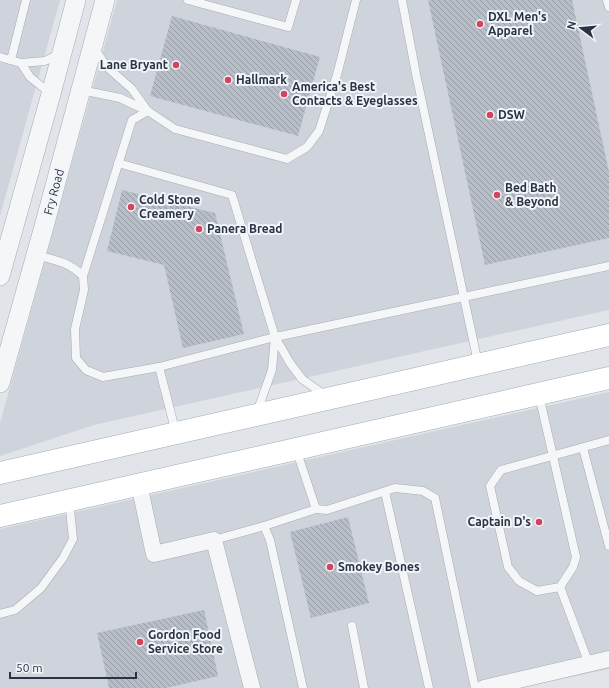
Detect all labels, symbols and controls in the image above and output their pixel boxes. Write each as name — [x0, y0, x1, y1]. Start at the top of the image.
north arrow — [561, 8, 601, 48]
place label: DXL Men's Apparel — [488, 10, 547, 37]
marker: DXL Men's Apparel — [475, 19, 485, 29]
text: N — [564, 20, 578, 31]
place label: Lane Bryant — [100, 58, 168, 71]
marker: Lane Bryant — [171, 60, 181, 70]
place label: Hallmark — [236, 73, 287, 86]
marker: Hallmark — [223, 75, 233, 85]
place label: America's Best Contacts & Eyeglasses — [292, 80, 418, 107]
marker: America's Best Contacts & Eyeglasses — [279, 89, 289, 99]
place label: DSW — [498, 108, 525, 121]
marker: DSW — [485, 110, 495, 120]
street label: Fry Road — [41, 167, 66, 216]
place label: Bed Bath & Beyond — [505, 181, 559, 208]
marker: Bed Bath & Beyond — [492, 190, 502, 200]
place label: Cold Stone Creamery — [139, 193, 200, 220]
marker: Cold Stone Creamery — [126, 202, 136, 212]
place label: Panera Bread — [207, 222, 282, 235]
marker: Panera Bread — [194, 224, 204, 234]
place label: Captain D's — [468, 515, 531, 528]
marker: Captain D's — [534, 517, 544, 527]
place label: Smokey Bones — [338, 560, 420, 573]
marker: Smokey Bones — [325, 562, 335, 572]
place label: Gordon Food Service Store — [148, 628, 223, 655]
marker: Gordon Food Service Store — [135, 637, 145, 647]
scale bar — [10, 654, 136, 680]
text: 50 m — [16, 661, 43, 674]

